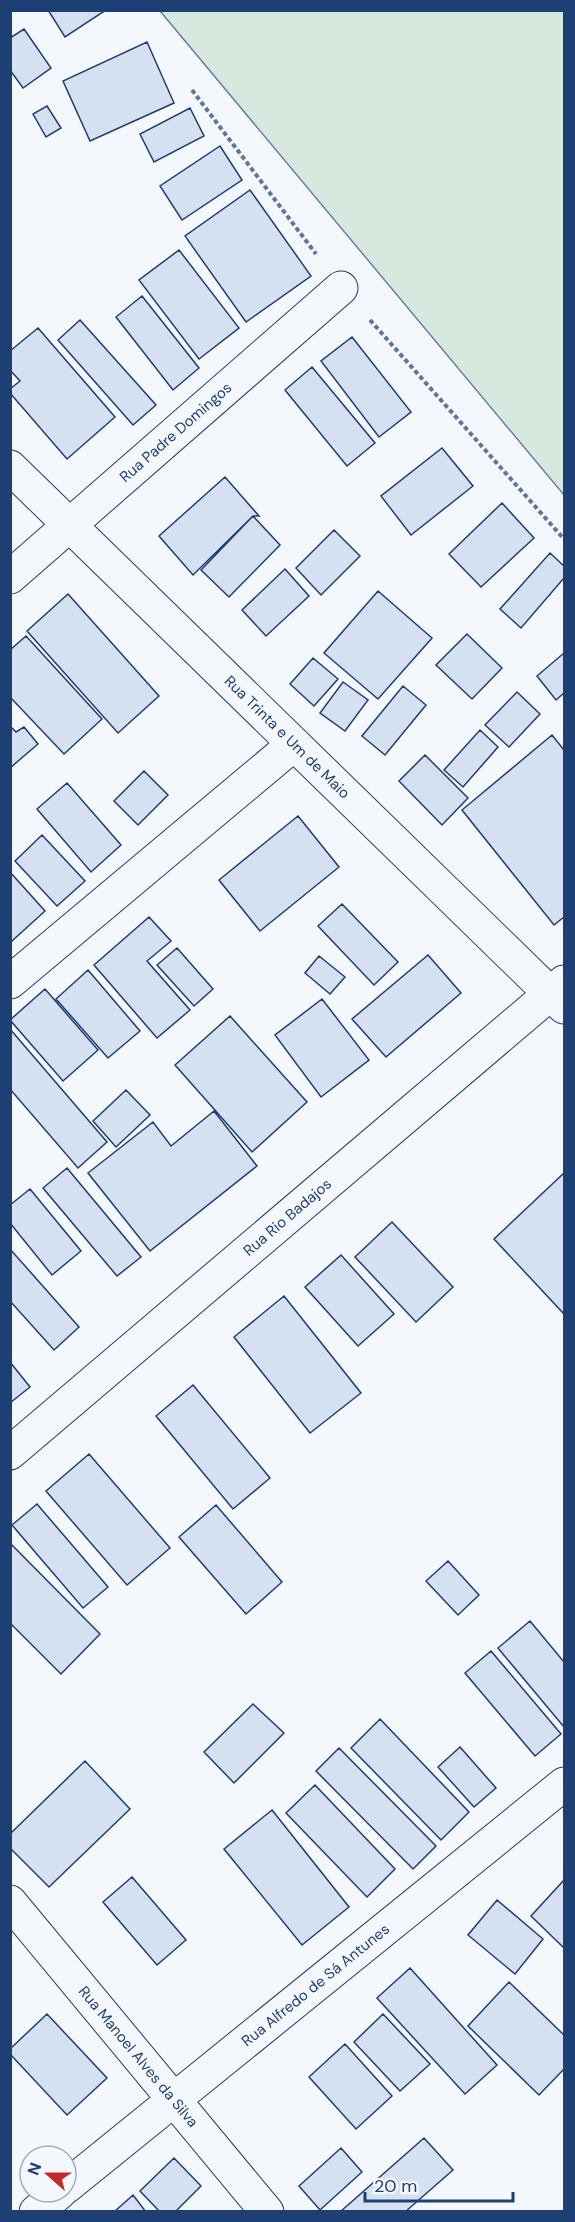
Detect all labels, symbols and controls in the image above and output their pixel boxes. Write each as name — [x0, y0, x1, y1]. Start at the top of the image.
street label: Rua Padre Domingos — [115, 378, 236, 487]
street label: Rua Trinta e Um de Maio — [220, 671, 354, 803]
street label: Rua Rio Badajos — [239, 1174, 336, 1260]
street label: Rua Alfredo de Sá Antunes — [237, 1919, 394, 2051]
street label: Rua Manoel Alves da Silva — [74, 1982, 203, 2132]
north arrow — [18, 2144, 78, 2204]
text: N — [23, 2160, 46, 2178]
scale bar — [365, 2165, 514, 2203]
text: 20 m — [374, 2174, 417, 2198]

